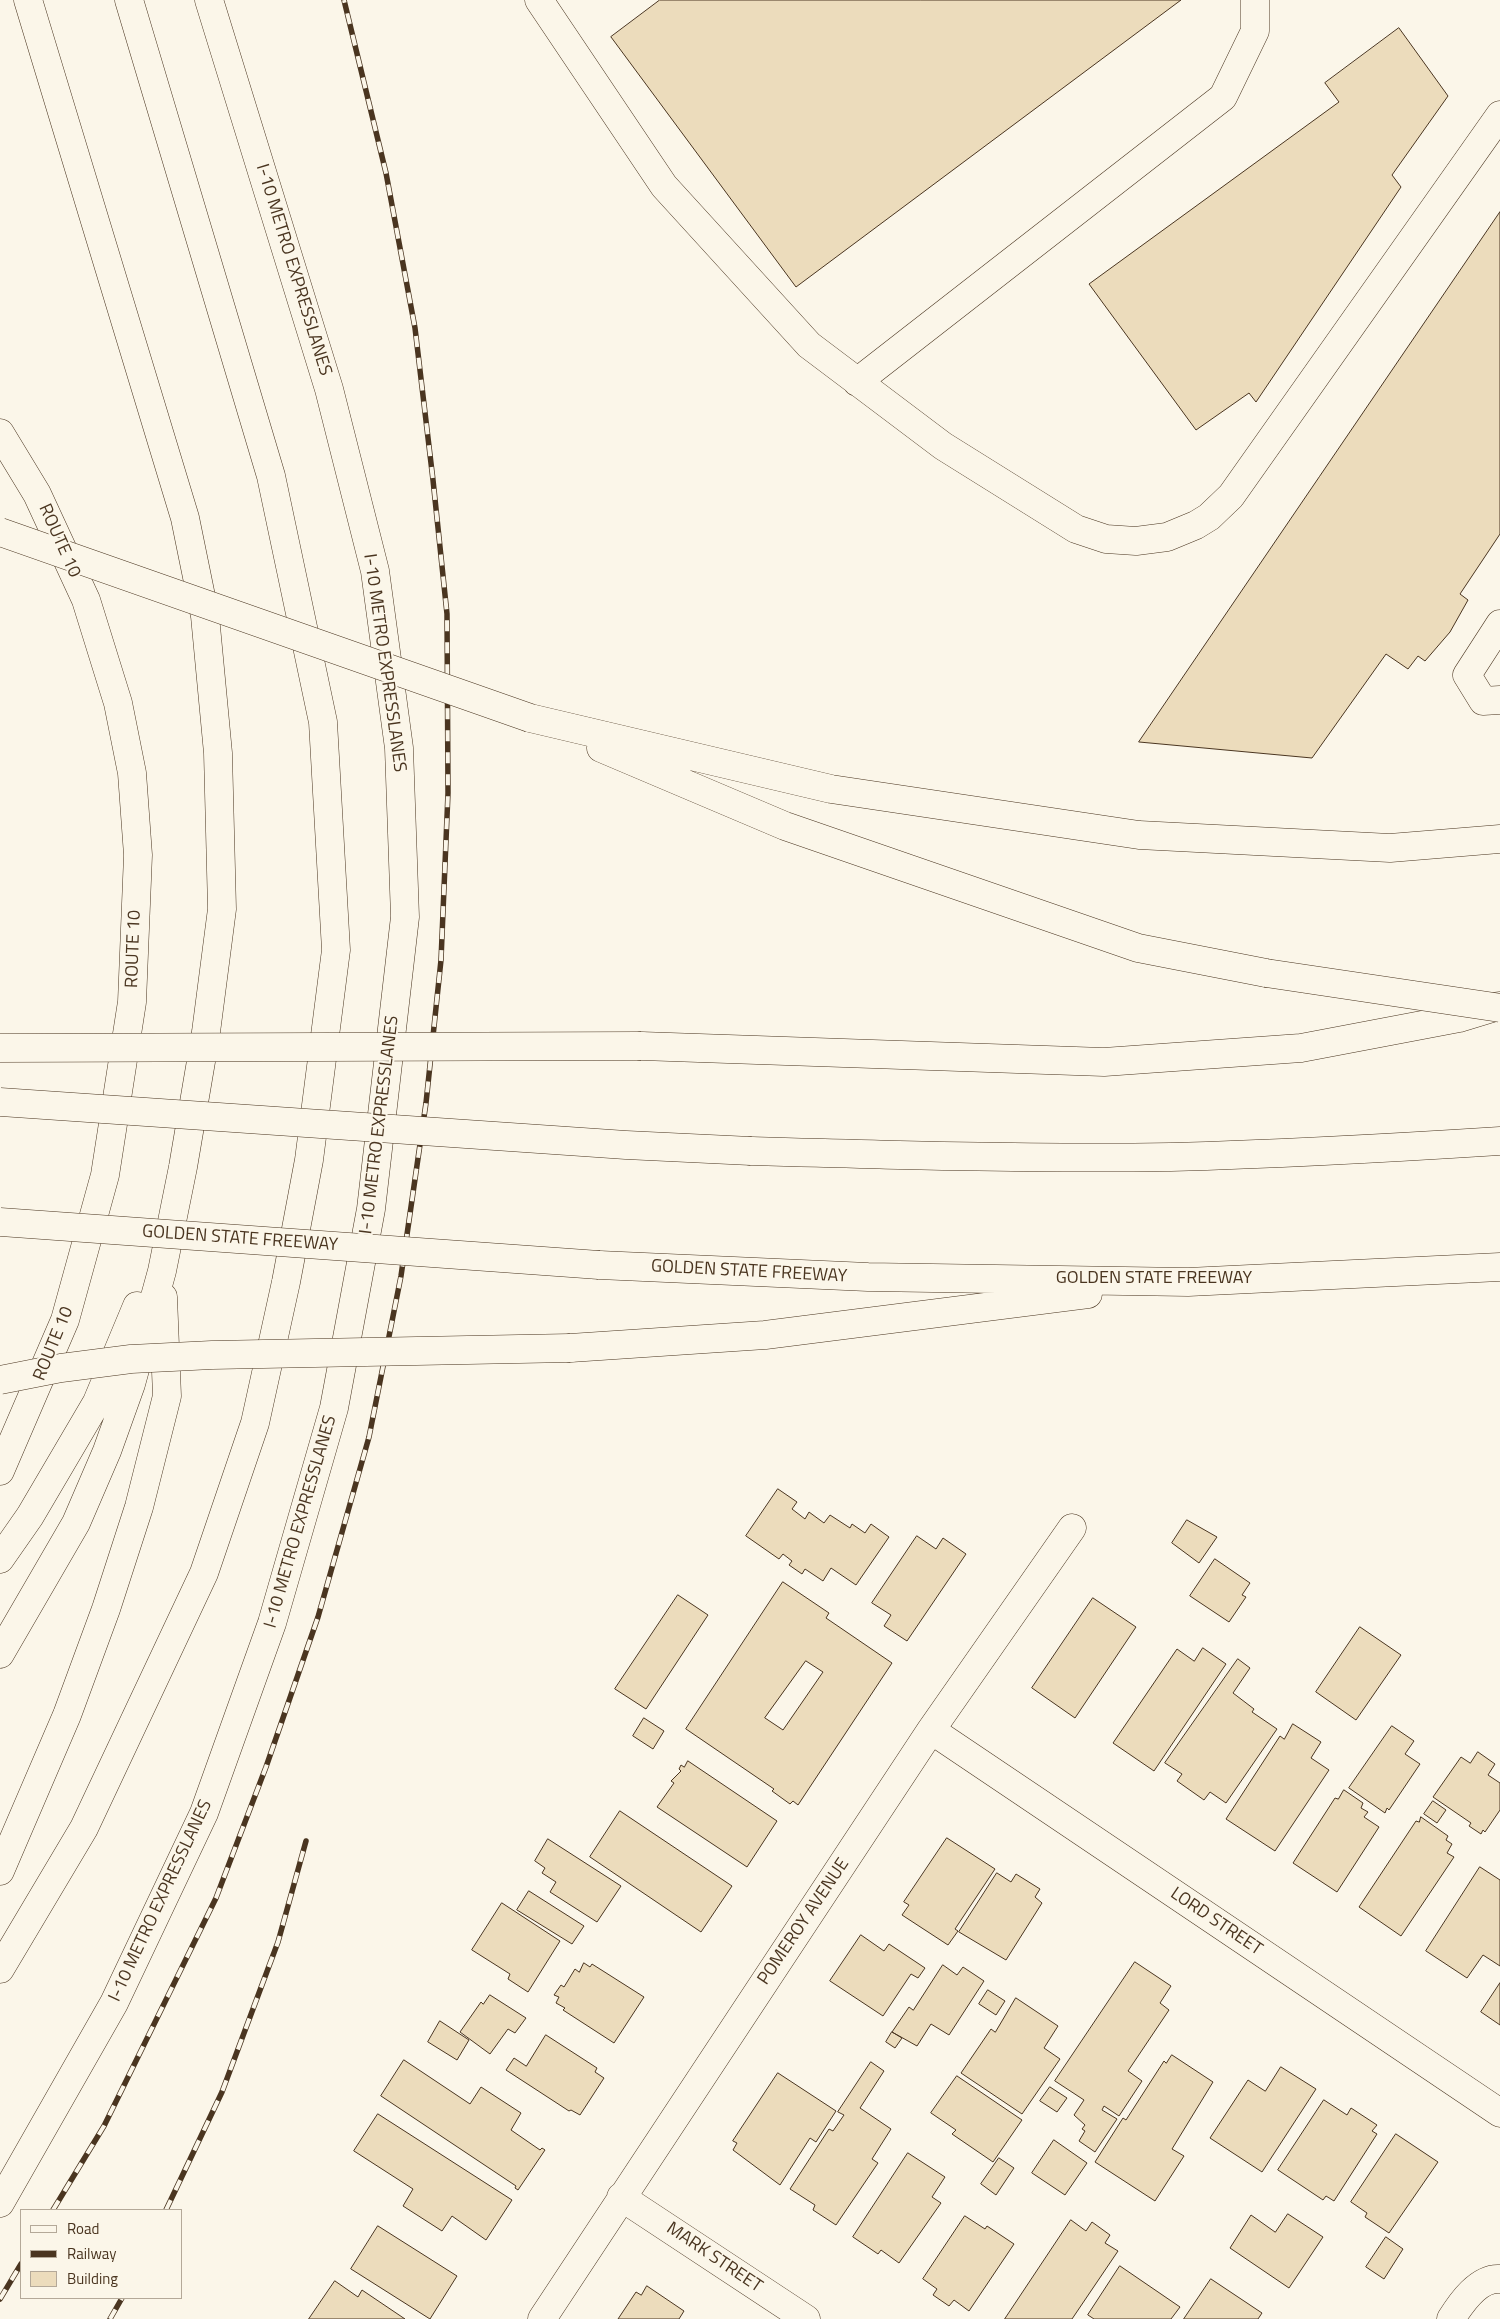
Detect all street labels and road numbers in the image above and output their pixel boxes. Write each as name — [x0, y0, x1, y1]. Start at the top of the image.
street label: I-10 METRO EXPRESSLANES — [250, 162, 336, 378]
street label: ROUTE 10 — [33, 501, 85, 581]
street label: I-10 METRO EXPRESSLANES — [358, 552, 410, 774]
street label: ROUTE 10 — [122, 910, 146, 988]
street label: I-10 METRO EXPRESSLANES — [356, 1014, 404, 1236]
street label: GOLDEN STATE FREEWAY — [141, 1221, 339, 1257]
street label: GOLDEN STATE FREEWAY — [650, 1256, 848, 1288]
street label: GOLDEN STATE FREEWAY — [1056, 1268, 1252, 1290]
street label: ROUTE 10 — [29, 1304, 79, 1384]
street label: I-10 METRO EXPRESSLANES — [260, 1413, 342, 1631]
street label: I-10 METRO EXPRESSLANES — [105, 1797, 217, 2005]
street label: POMEROY AVENUE — [754, 1855, 854, 1989]
street label: LORD STREET — [1166, 1883, 1266, 1961]
street label: MARK STREET — [662, 2218, 766, 2298]

